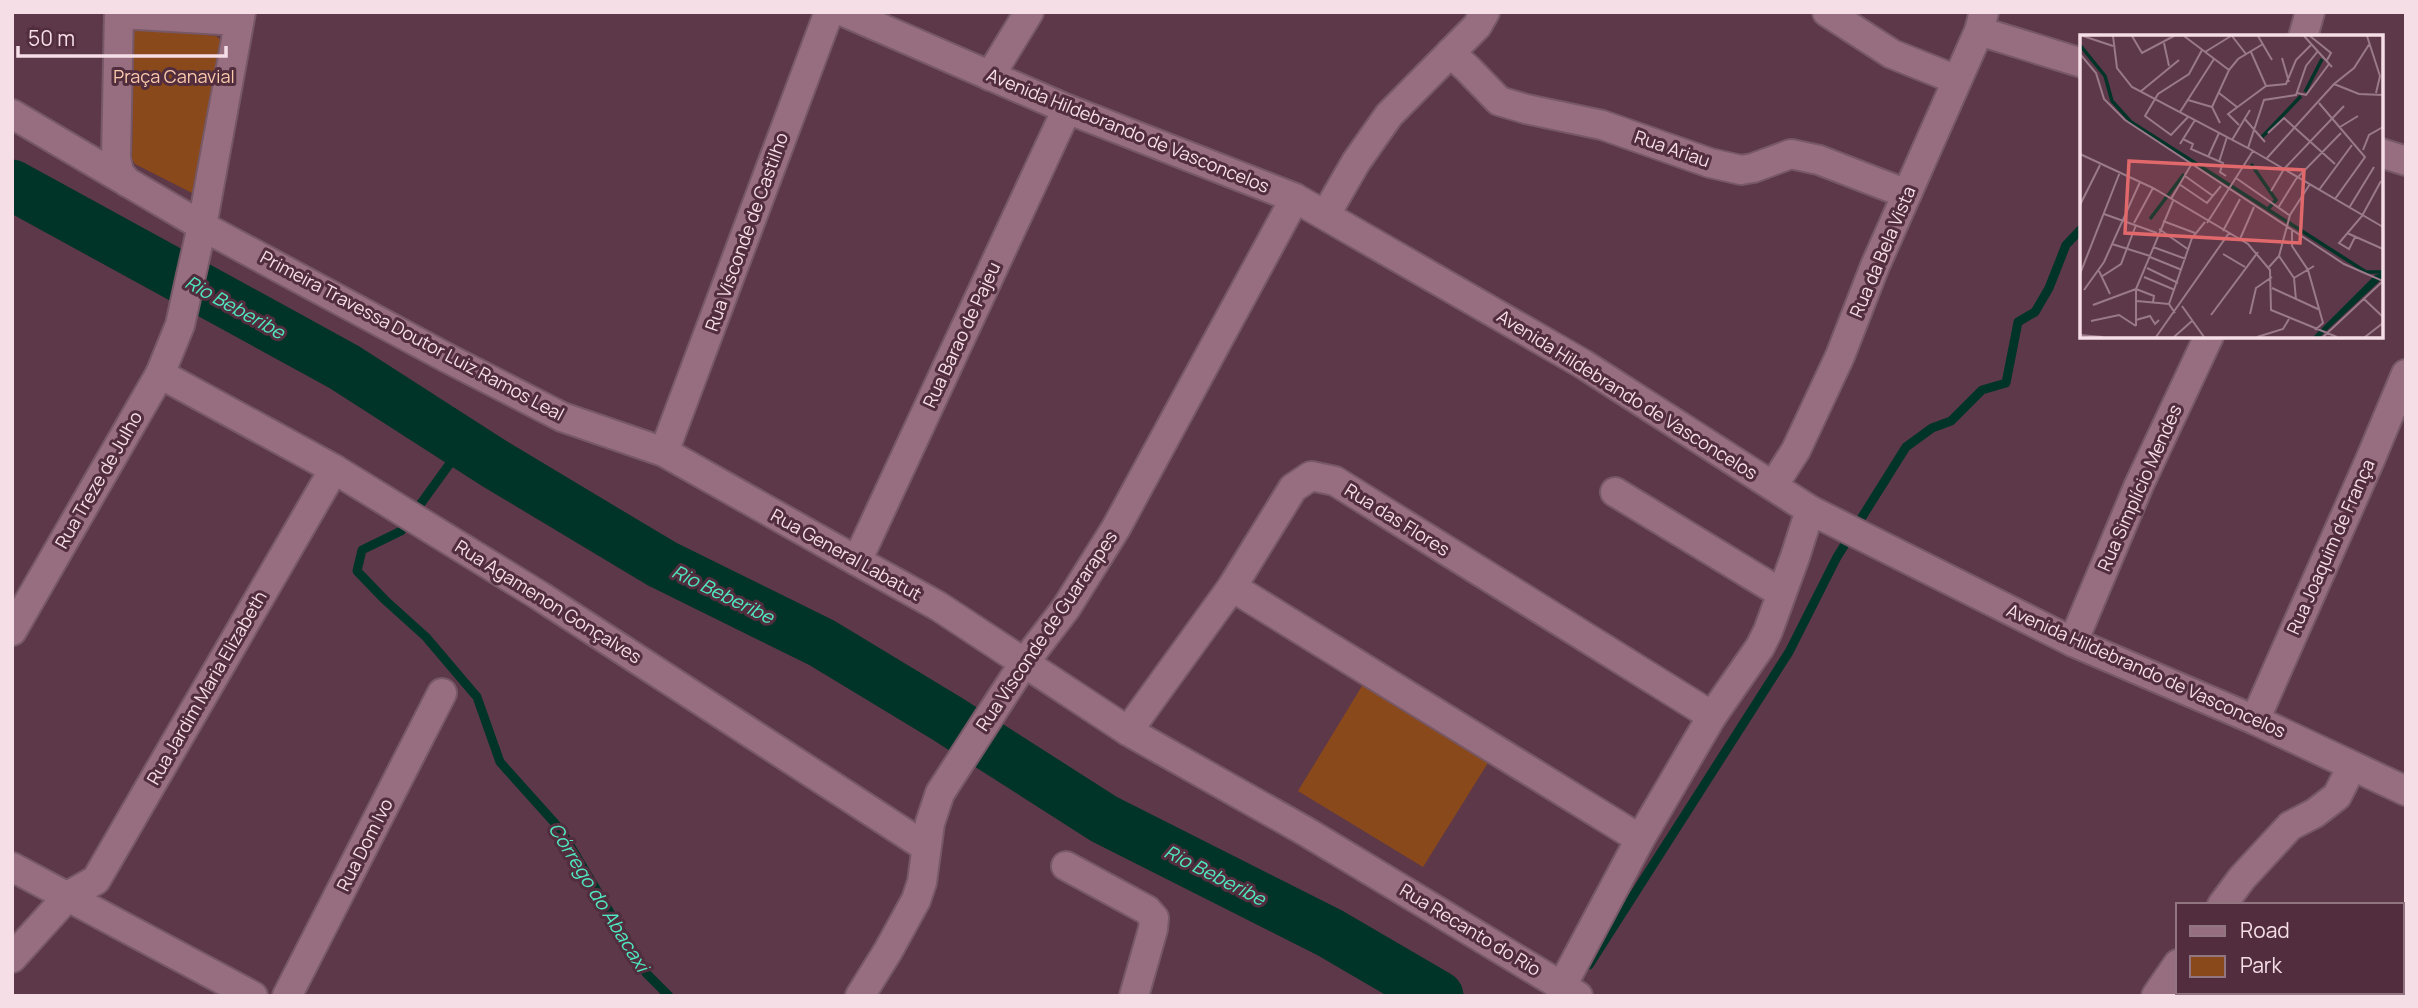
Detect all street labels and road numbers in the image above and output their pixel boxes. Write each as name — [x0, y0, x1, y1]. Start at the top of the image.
street label: Avenida Hildebrando de Vasconcelos — [983, 62, 1273, 198]
street label: Rua Ariau — [1631, 124, 1713, 172]
street label: Rua Visconde de Castilho — [699, 129, 793, 334]
street label: Rua da Bela Vista — [1844, 182, 1921, 321]
street label: Primeira Travessa Doutor Luiz Ramos Leal — [256, 245, 569, 426]
street label: Rua Barao de Pajeu — [917, 258, 1005, 411]
street label: Avenida Hildebrando de Vasconcelos — [1493, 304, 1762, 485]
street label: Rua Simplício Mendes — [2092, 400, 2187, 575]
street label: Rua Treze de Julho — [49, 407, 147, 552]
street label: Rua Joaquim de França — [2281, 455, 2380, 638]
street label: Rua das Flores — [1340, 477, 1455, 561]
street label: Rua General Labatut — [767, 503, 926, 605]
street label: Rua Visconde de Guararapes — [970, 526, 1122, 735]
street label: Rua Agamenon Gonçalves — [451, 534, 646, 668]
street label: Rua Jardim Maria Elizabeth — [141, 586, 272, 789]
street label: Avenida Hildebrando de Vasconcelos — [2003, 598, 2290, 743]
street label: Rua Dom Ivo — [331, 794, 398, 895]
street label: Rua Recanto do Rio — [1396, 878, 1545, 981]

